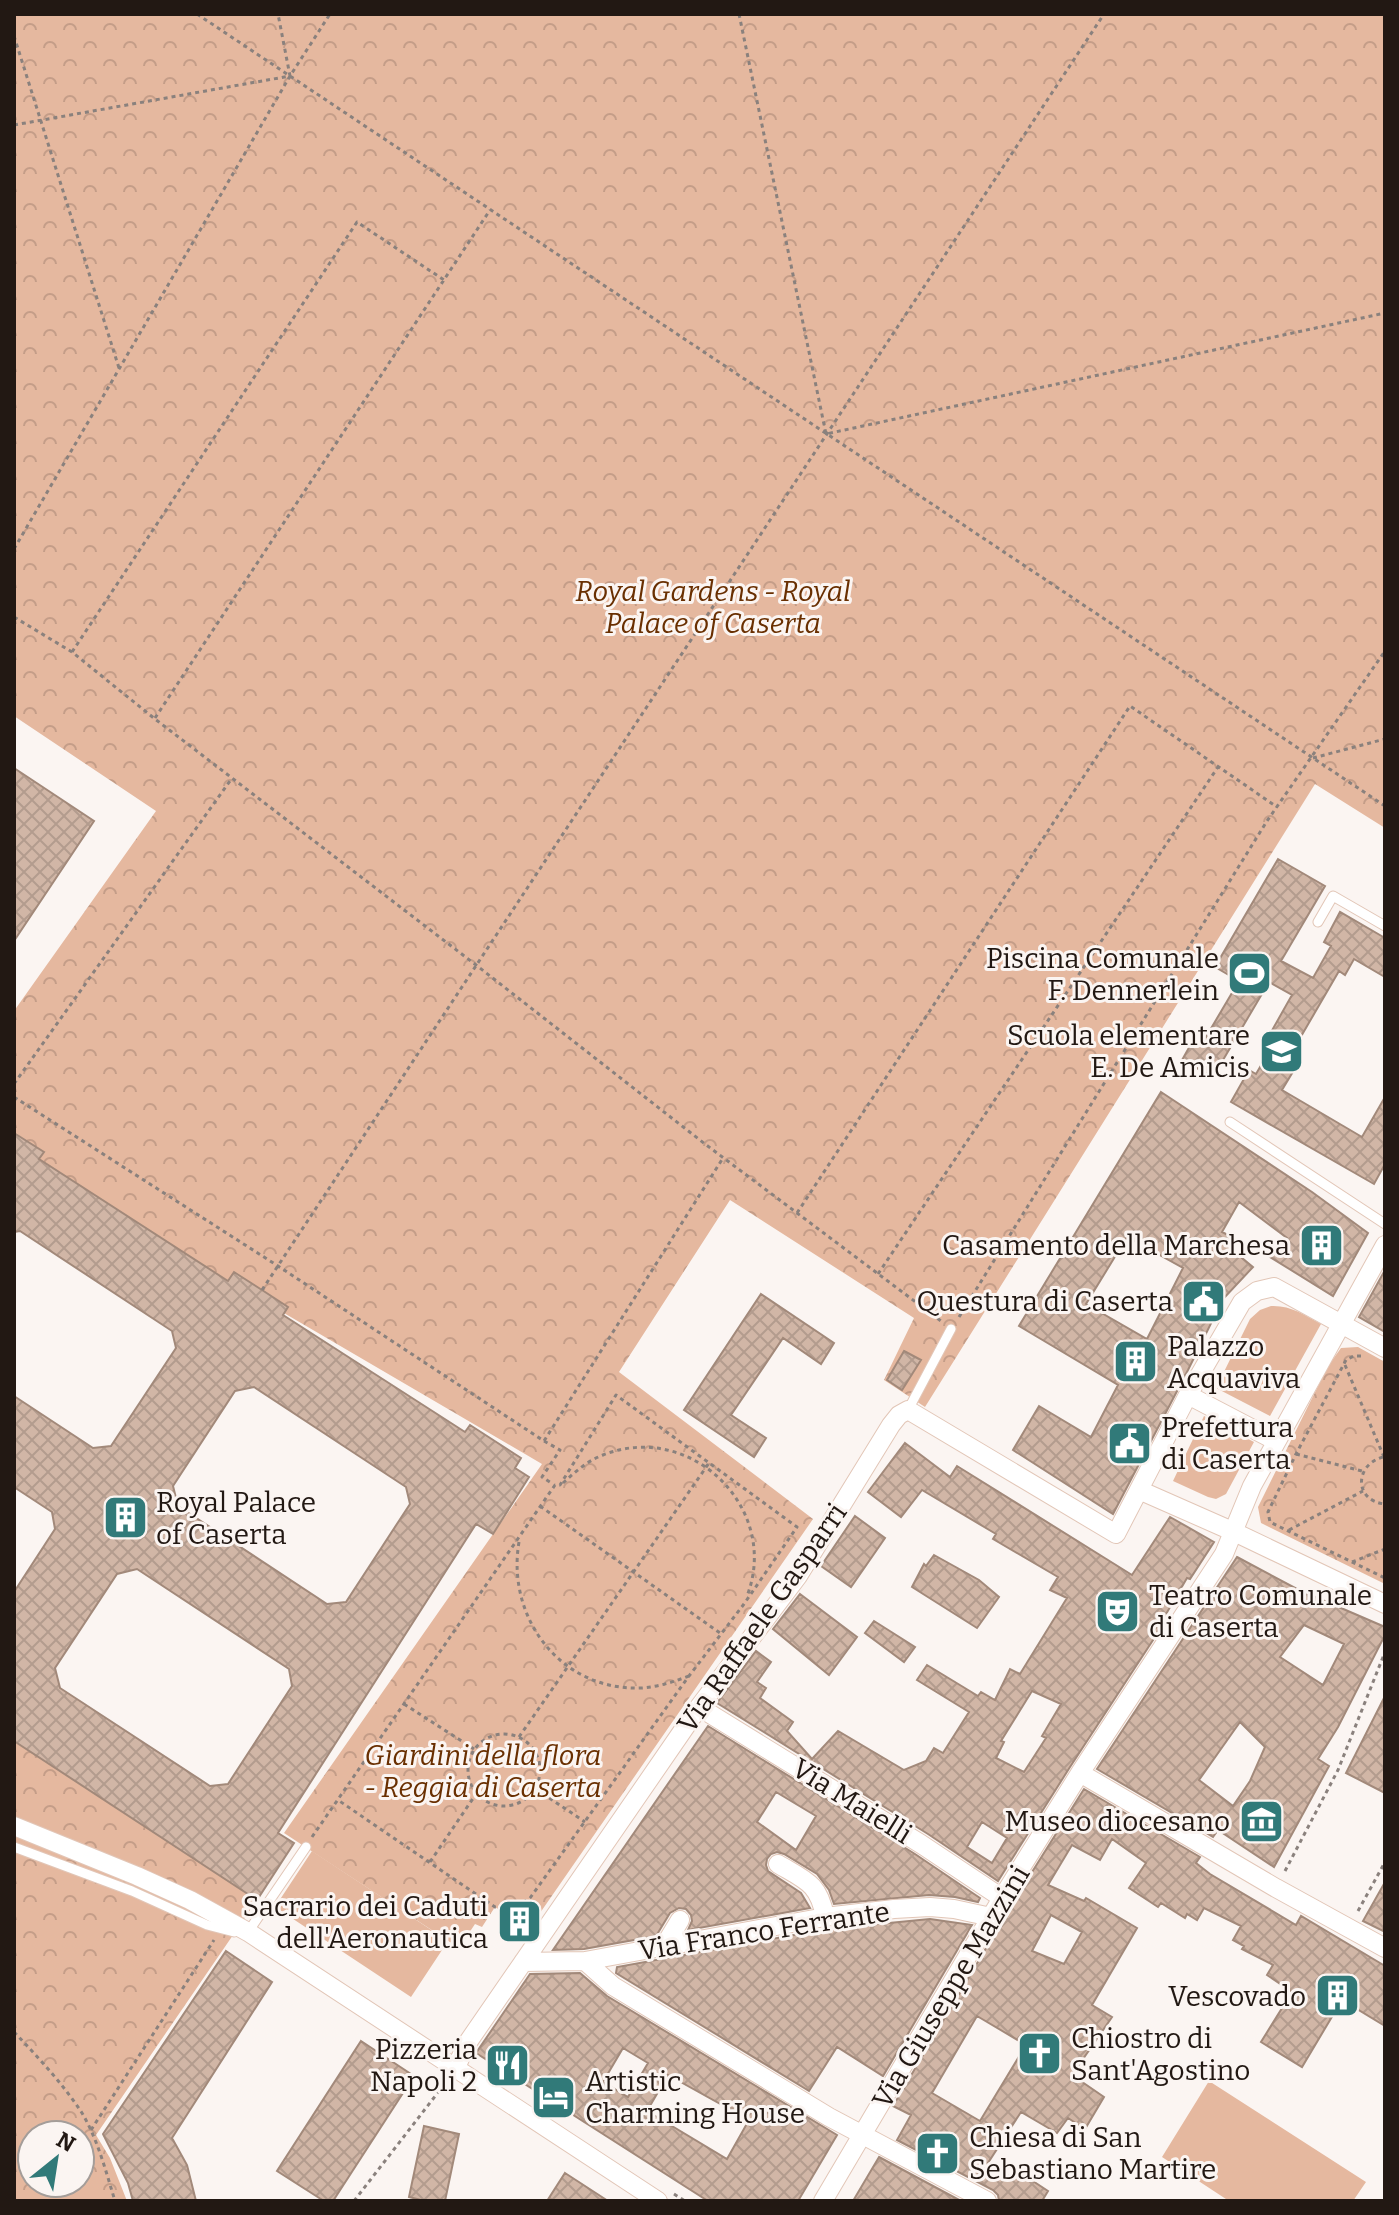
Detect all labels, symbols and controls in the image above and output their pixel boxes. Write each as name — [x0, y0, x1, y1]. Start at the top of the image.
park label: Royal Gardens - Royal Palace of Caserta — [575, 575, 851, 640]
place label: Piscina Comunale F. Dennerlein — [986, 942, 1219, 1007]
sports icon: Piscina Comunale F. Dennerlein — [1226, 950, 1274, 998]
place label: Scuola elementare E. De Amicis — [1007, 1019, 1250, 1084]
school or university icon: Scuola elementare E. De Amicis — [1257, 1027, 1305, 1075]
building icon: Casamento della Marchesa — [1297, 1221, 1345, 1269]
place label: Casamento della Marchesa — [942, 1229, 1290, 1262]
public building icon: Questura di Caserta — [1180, 1277, 1228, 1325]
place label: Questura di Caserta — [917, 1285, 1173, 1318]
place label: Palazzo Acquaviva — [1167, 1330, 1300, 1395]
building icon: Palazzo Acquaviva — [1112, 1338, 1160, 1386]
place label: Prefettura di Caserta — [1161, 1411, 1294, 1476]
public building icon: Prefettura di Caserta — [1106, 1419, 1154, 1467]
place label: Royal Palace of Caserta — [156, 1486, 316, 1551]
building icon: Royal Palace of Caserta — [101, 1494, 149, 1542]
street label: Via Raffaele Gasparri — [670, 1497, 854, 1739]
place label: Teatro Comunale di Caserta — [1149, 1579, 1372, 1644]
theatre icon: Teatro Comunale di Caserta — [1094, 1587, 1142, 1635]
park label: Giardini della flora - Reggia di Caserta — [364, 1739, 602, 1804]
street label: Via Maielli — [786, 1751, 918, 1851]
museum icon: Museo diocesano — [1237, 1797, 1285, 1845]
place label: Museo diocesano — [1005, 1805, 1230, 1838]
street label: Via Giuseppe Mazzini — [865, 1860, 1037, 2114]
place label: Sacrario dei Caduti dell'Aeronautica — [243, 1890, 488, 1955]
street label: Via Franco Ferrante — [636, 1895, 892, 1967]
building icon: Sacrario dei Caduti dell'Aeronautica — [495, 1898, 543, 1946]
building icon: Vescovado — [1313, 1972, 1361, 2020]
place label: Vescovado — [1168, 1980, 1306, 2013]
place label: Chiostro di Sant'Agostino — [1071, 2022, 1250, 2087]
church icon: Chiostro di Sant'Agostino — [1016, 2030, 1064, 2078]
place label: Pizzeria Napoli 2 — [370, 2033, 477, 2098]
restaurant icon: Pizzeria Napoli 2 — [484, 2041, 532, 2089]
place label: Artistic Charming House — [585, 2065, 805, 2130]
hotel icon: Artistic Charming House — [530, 2073, 578, 2121]
north arrow — [16, 2119, 96, 2199]
place label: Chiesa di San Sebastiano Martire — [969, 2121, 1216, 2186]
text: N — [52, 2126, 80, 2158]
church icon: Chiesa di San Sebastiano Martire — [914, 2129, 962, 2177]

